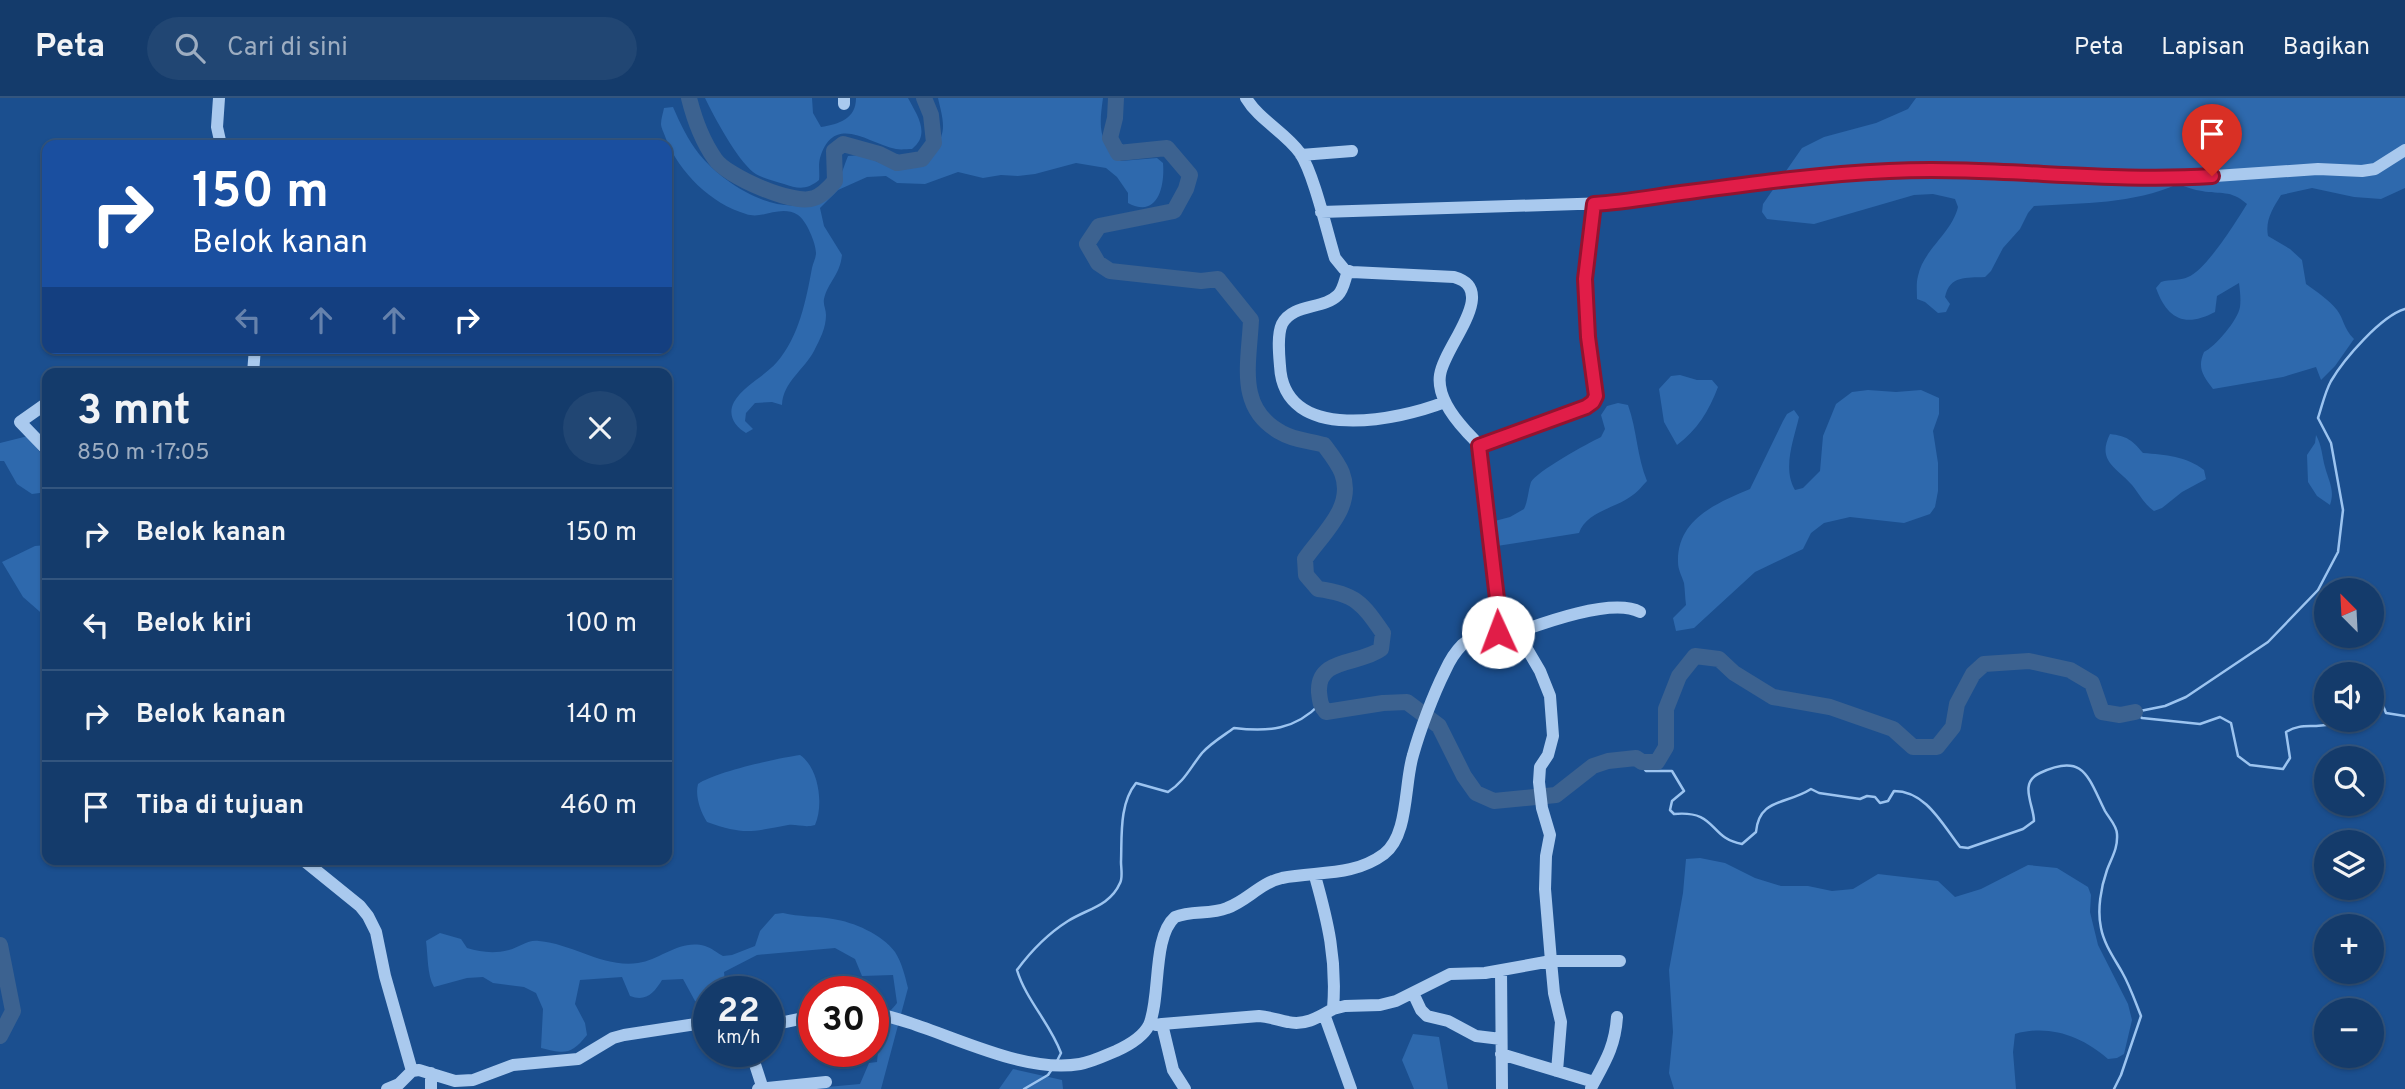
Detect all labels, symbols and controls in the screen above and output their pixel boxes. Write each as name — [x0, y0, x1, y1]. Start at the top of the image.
search box — [147, 17, 637, 80]
text: Peta — [35, 27, 105, 69]
icon: search — [171, 29, 209, 67]
text: Cari di sini — [227, 32, 348, 65]
text: Peta — [2074, 33, 2123, 63]
text: Lapisan — [2161, 33, 2245, 63]
text: Bagikan — [2283, 33, 2370, 63]
pin — [2182, 104, 2242, 176]
icon: arrive — [2193, 115, 2231, 153]
text: 150 m — [192, 163, 329, 225]
icon: right — [77, 168, 168, 259]
text: Belok kanan — [192, 224, 368, 264]
icon: left — [229, 301, 267, 339]
icon: ahead — [302, 301, 340, 339]
icon: ahead — [375, 301, 413, 339]
icon: right — [448, 301, 486, 339]
text: 3 mnt — [77, 386, 190, 439]
button: close — [563, 391, 637, 465]
text: 850 m · 17:05 — [77, 439, 210, 468]
icon: right — [77, 515, 115, 553]
text: Belok kanan — [136, 517, 286, 550]
text: 150 m — [566, 517, 637, 550]
north arrow — [2314, 578, 2384, 648]
map controls — [2314, 578, 2384, 1068]
position arrow — [1461, 595, 1535, 669]
icon: left — [77, 606, 115, 644]
text: Belok kiri — [136, 608, 252, 641]
text: 100 m — [566, 608, 637, 641]
button: sound — [2314, 662, 2384, 732]
icon: right — [77, 697, 115, 735]
text: Belok kanan — [136, 699, 286, 732]
text: 140 m — [567, 699, 637, 732]
button: search — [2314, 746, 2384, 816]
icon: arrive — [77, 788, 115, 826]
text: Tiba di tujuan — [136, 790, 304, 823]
text: 460 m — [561, 790, 637, 823]
button: layers — [2314, 830, 2384, 900]
button: + — [2314, 914, 2384, 984]
speed limit sign: 30 — [798, 976, 889, 1067]
text: 22 — [717, 990, 760, 1034]
button: − — [2314, 998, 2384, 1068]
text: km/h — [717, 1027, 760, 1050]

